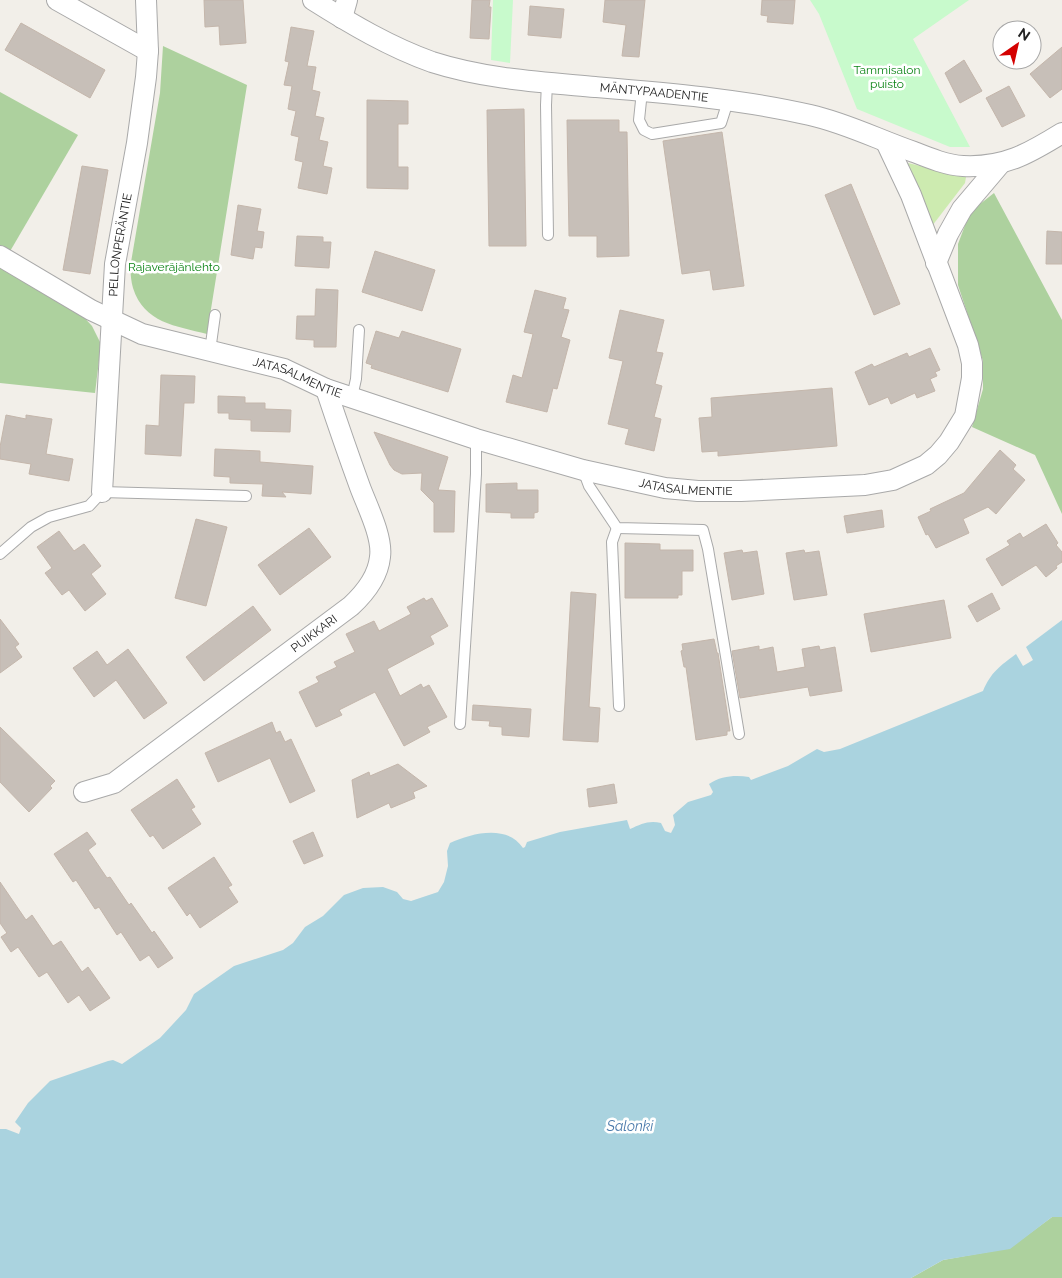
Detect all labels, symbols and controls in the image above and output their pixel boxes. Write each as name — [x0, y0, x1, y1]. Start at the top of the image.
north arrow — [992, 20, 1042, 70]
text: N — [1015, 25, 1033, 44]
park label: Tammisalon puisto — [853, 63, 921, 91]
street label: MÄNTYPAADENTIE — [599, 80, 709, 105]
street label: PELLONPERÄNTIE — [106, 192, 135, 297]
park label: Rajaveräjänlehto — [128, 260, 220, 274]
street label: JATASALMENTIE — [252, 355, 344, 401]
street label: JATASALMENTIE — [638, 475, 733, 498]
street label: PUIKKARI — [288, 612, 340, 655]
water label: Salonki — [606, 1118, 654, 1134]

